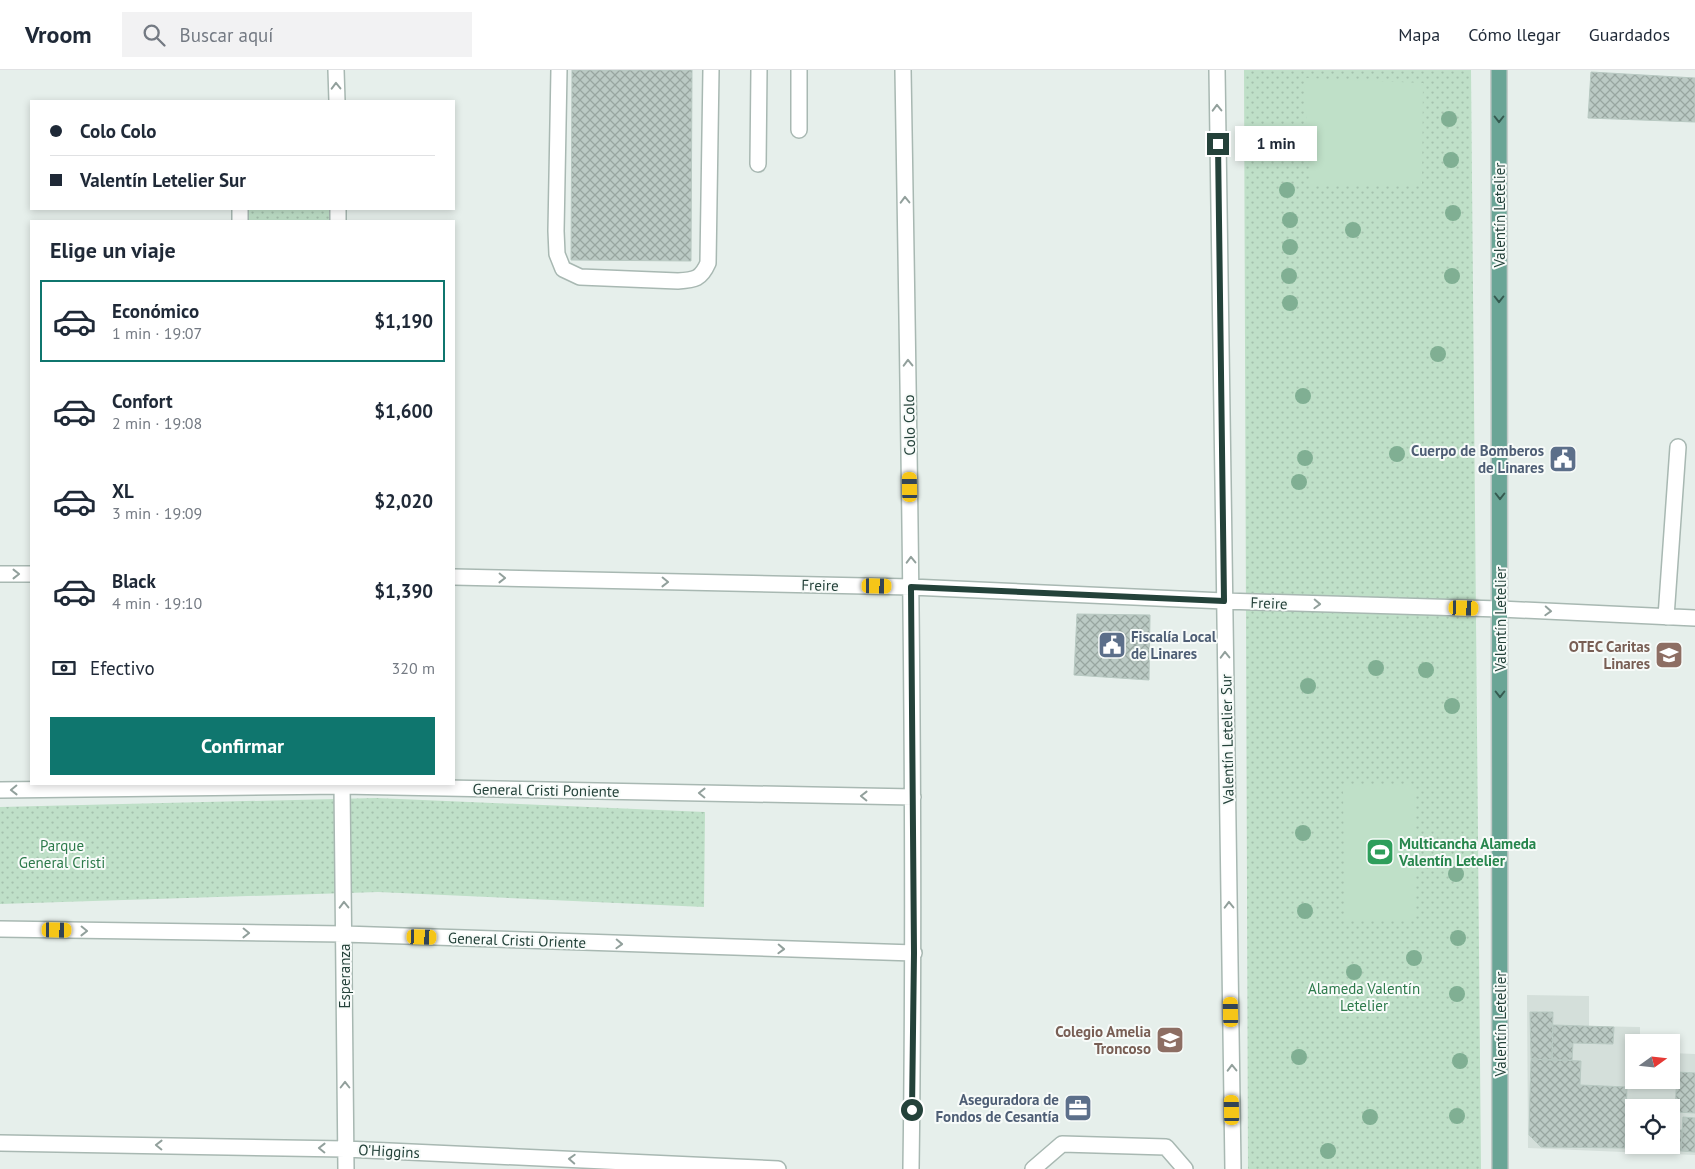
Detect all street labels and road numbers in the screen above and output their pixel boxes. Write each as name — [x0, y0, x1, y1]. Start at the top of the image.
street label: Valentín Letelier — [1490, 163, 1509, 268]
street label: Colo Colo — [899, 394, 919, 456]
street label: Valentín Letelier — [1491, 567, 1510, 672]
street label: Freire — [801, 575, 839, 595]
street label: Freire — [1250, 593, 1288, 613]
street label: Valentín Letelier Sur — [1216, 674, 1238, 805]
street label: General Cristi Poniente — [472, 779, 620, 801]
street label: General Cristi Oriente — [448, 928, 586, 952]
street label: Esperanza — [335, 944, 354, 1008]
street label: Valentín Letelier — [1491, 972, 1510, 1077]
street label: O'Higgins — [358, 1140, 420, 1162]

